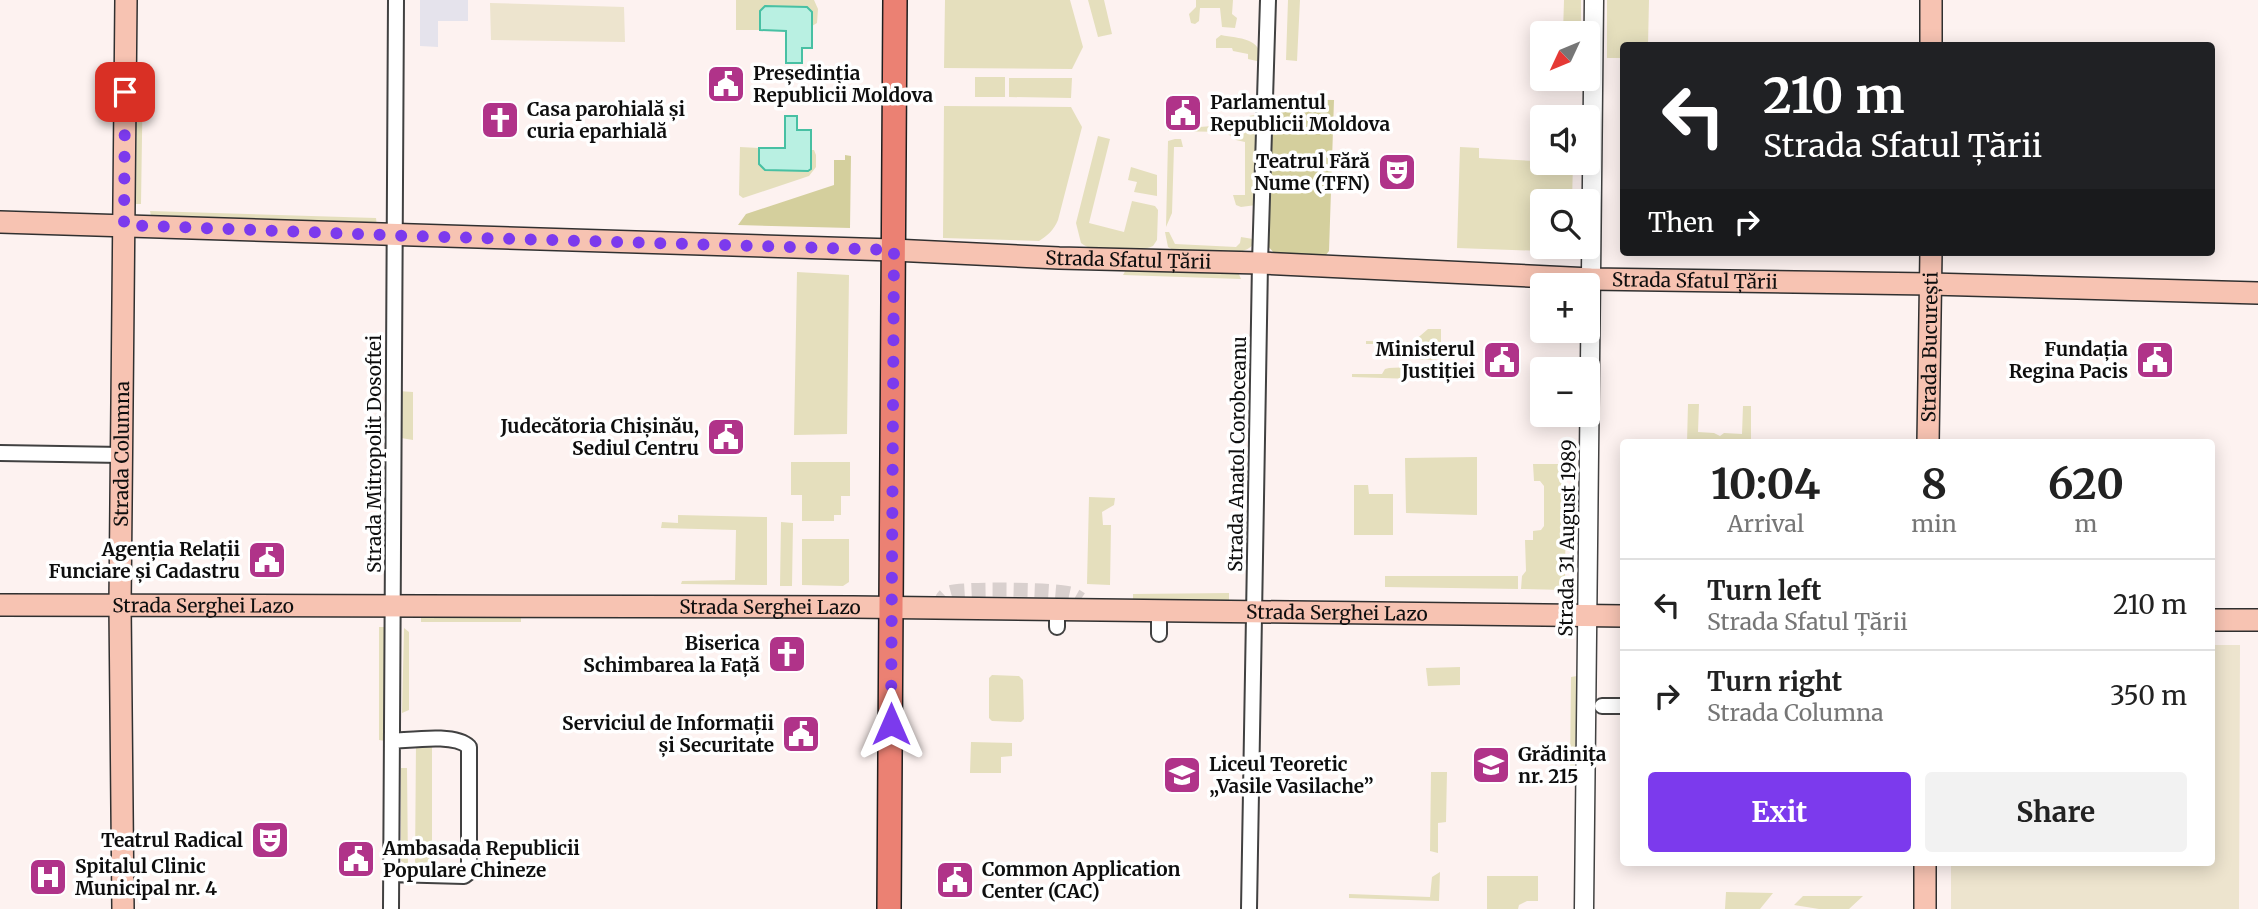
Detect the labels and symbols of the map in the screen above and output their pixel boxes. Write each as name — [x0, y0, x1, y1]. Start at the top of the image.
north arrow — [1530, 21, 1600, 91]
place label: Președinția Republicii Moldova — [753, 61, 933, 107]
pin — [95, 62, 155, 122]
public building icon: Președinția Republicii Moldova — [705, 63, 747, 105]
place label: Parlamentul Republicii Moldova — [1210, 90, 1390, 136]
public building icon: Parlamentul Republicii Moldova — [1162, 92, 1204, 134]
place label: Casa parohială și curia eparhială — [527, 97, 685, 143]
church icon: Casa parohială și curia eparhială — [479, 99, 521, 141]
place label: Teatrul Fără Nume (TFN) — [1254, 149, 1370, 195]
theatre icon: Teatrul Fără Nume (TFN) — [1376, 151, 1418, 193]
street label: Strada Sfatul Țării — [1045, 245, 1212, 274]
street label: Strada Sfatul Țării — [1612, 267, 1778, 294]
street label: Strada București — [1916, 271, 1943, 423]
street label: Strada Mitropolit Dosoftei — [362, 335, 386, 573]
street label: Strada Anatol Corobceanu — [1223, 336, 1251, 572]
place label: Ministerul Justiției — [1376, 337, 1475, 384]
place label: Fundația Regina Pacis — [2009, 337, 2128, 383]
public building icon: Ministerul Justiției — [1481, 339, 1523, 381]
public building icon: Fundația Regina Pacis — [2134, 339, 2176, 381]
street label: Strada Columna — [109, 381, 134, 527]
place label: Judecătoria Chișinău, Sediul Centru — [499, 414, 699, 460]
public building icon: Judecătoria Chișinău, Sediul Centru — [705, 416, 747, 458]
street label: Strada 31 August 1989 — [1553, 439, 1581, 637]
place label: Agenția Relații Funciare și Cadastru — [49, 537, 240, 584]
public building icon: Agenția Relații Funciare și Cadastru — [246, 539, 288, 581]
street label: Strada Serghei Lazo — [112, 593, 294, 618]
street label: Strada Serghei Lazo — [679, 595, 861, 619]
street label: Strada Serghei Lazo — [1246, 600, 1428, 626]
place label: Biserica Schimbarea la Față — [583, 631, 760, 678]
church icon: Biserica Schimbarea la Față — [766, 633, 808, 675]
position arrow — [854, 687, 928, 761]
place label: Serviciul de Informații și Securitate — [562, 711, 774, 758]
public building icon: Serviciul de Informații și Securitate — [780, 713, 822, 755]
place label: Grădinița nr. 215 — [1518, 742, 1607, 788]
school or university icon: Grădinița nr. 215 — [1470, 744, 1512, 786]
place label: Liceul Teoretic „Vasile Vasilache” — [1209, 752, 1374, 798]
school or university icon: Liceul Teoretic „Vasile Vasilache” — [1161, 754, 1203, 796]
theatre icon: Teatrul Radical — [249, 819, 291, 861]
place label: Teatrul Radical — [101, 828, 243, 852]
place label: Ambasada Republicii Populare Chineze — [382, 836, 580, 882]
public building icon: Ambasada Republicii Populare Chineze — [335, 838, 377, 880]
place label: Spitalul Clinic Municipal nr. 4 — [75, 854, 217, 900]
hospital icon: Spitalul Clinic Municipal nr. 4 — [27, 856, 69, 898]
place label: Common Application Center (CAC) — [982, 857, 1181, 903]
public building icon: Common Application Center (CAC) — [934, 859, 976, 901]

